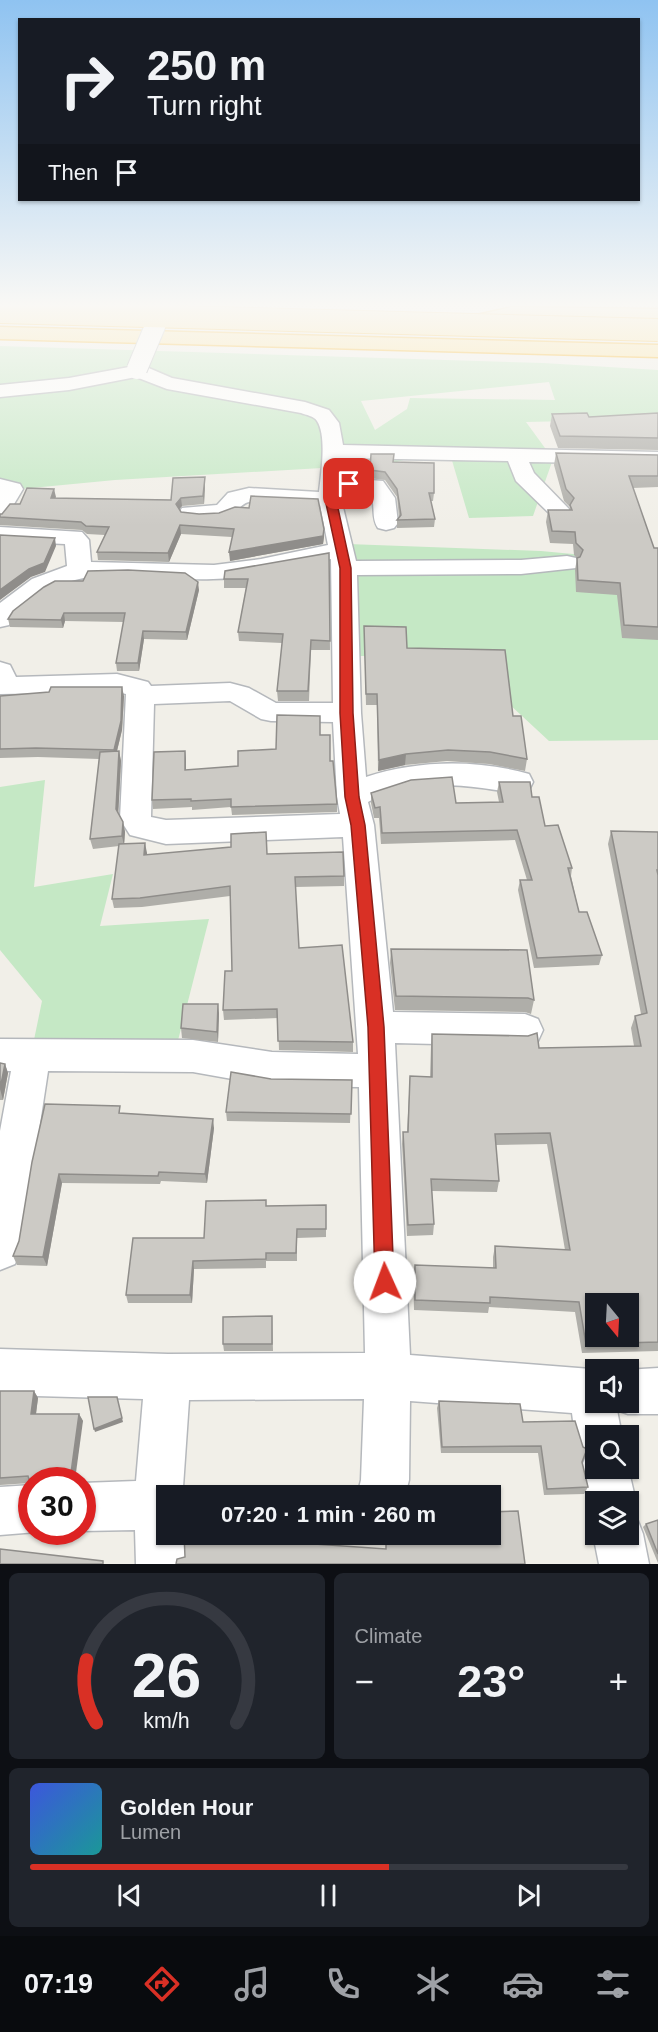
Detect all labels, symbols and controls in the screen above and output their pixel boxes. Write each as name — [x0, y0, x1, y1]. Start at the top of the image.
icon: right — [48, 42, 126, 120]
text: 250 m — [147, 42, 266, 89]
text: Turn right — [147, 91, 262, 121]
icon: arrive — [110, 156, 143, 189]
text: Then — [48, 160, 98, 185]
pin — [323, 458, 374, 509]
icon: arrive — [332, 467, 365, 500]
position arrow — [353, 1250, 417, 1314]
north arrow — [585, 1293, 639, 1347]
map controls — [585, 1293, 639, 1545]
button: sound — [585, 1359, 639, 1413]
button: search — [585, 1425, 639, 1479]
speed limit sign: 30 — [18, 1467, 96, 1545]
button: layers — [585, 1491, 639, 1545]
text: 07:20 · 1 min · 260 m — [221, 1502, 436, 1527]
text: Climate — [355, 1625, 422, 1647]
text: 26 — [132, 1641, 201, 1710]
text: 23° — [457, 1656, 525, 1707]
text: − — [355, 1663, 374, 1700]
text: + — [609, 1663, 628, 1700]
text: km/h — [144, 1709, 190, 1733]
text: Golden Hour — [120, 1795, 253, 1820]
text: Lumen — [120, 1821, 181, 1843]
icon: previous — [113, 1879, 146, 1912]
icon: pause — [312, 1879, 345, 1912]
icon: next — [512, 1879, 545, 1912]
icon: directions — [141, 1963, 183, 2005]
icon: music — [231, 1963, 273, 2005]
icon: phone — [322, 1963, 364, 2005]
icon: climate — [412, 1963, 454, 2005]
icon: car — [502, 1963, 544, 2005]
icon: filters — [592, 1963, 634, 2005]
text: 07:19 — [24, 1969, 93, 1999]

